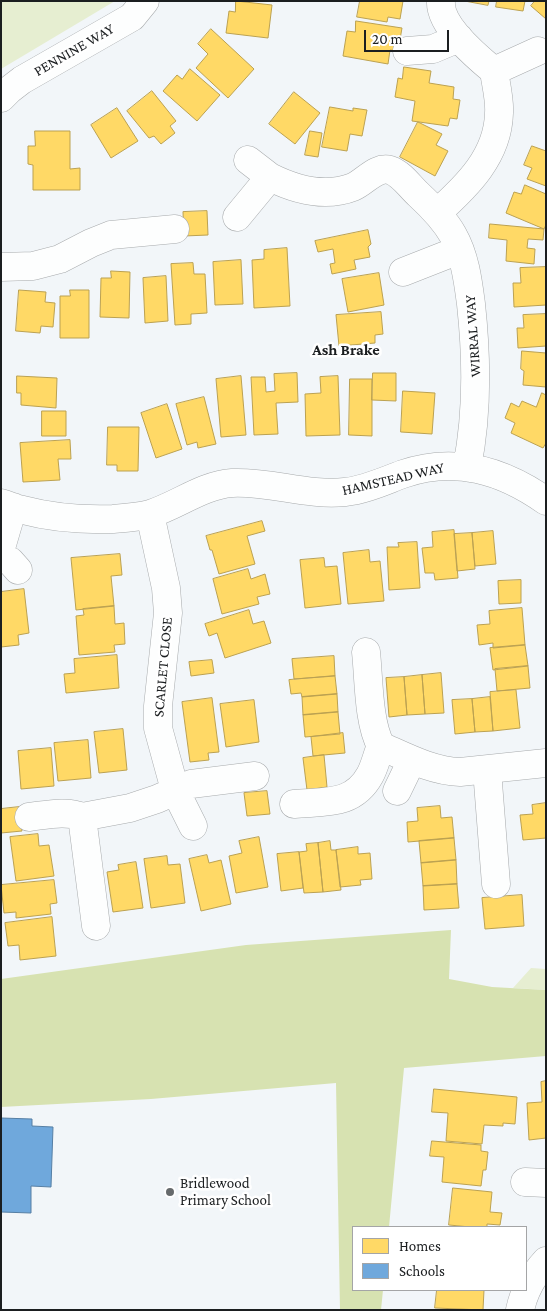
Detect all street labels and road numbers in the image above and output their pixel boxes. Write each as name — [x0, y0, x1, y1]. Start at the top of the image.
street label: PENNINE WAY — [31, 20, 117, 80]
street label: WIRRAL WAY — [461, 294, 485, 378]
street label: HAMSTEAD WAY — [340, 458, 446, 500]
street label: SCARLET CLOSE — [150, 616, 176, 718]

